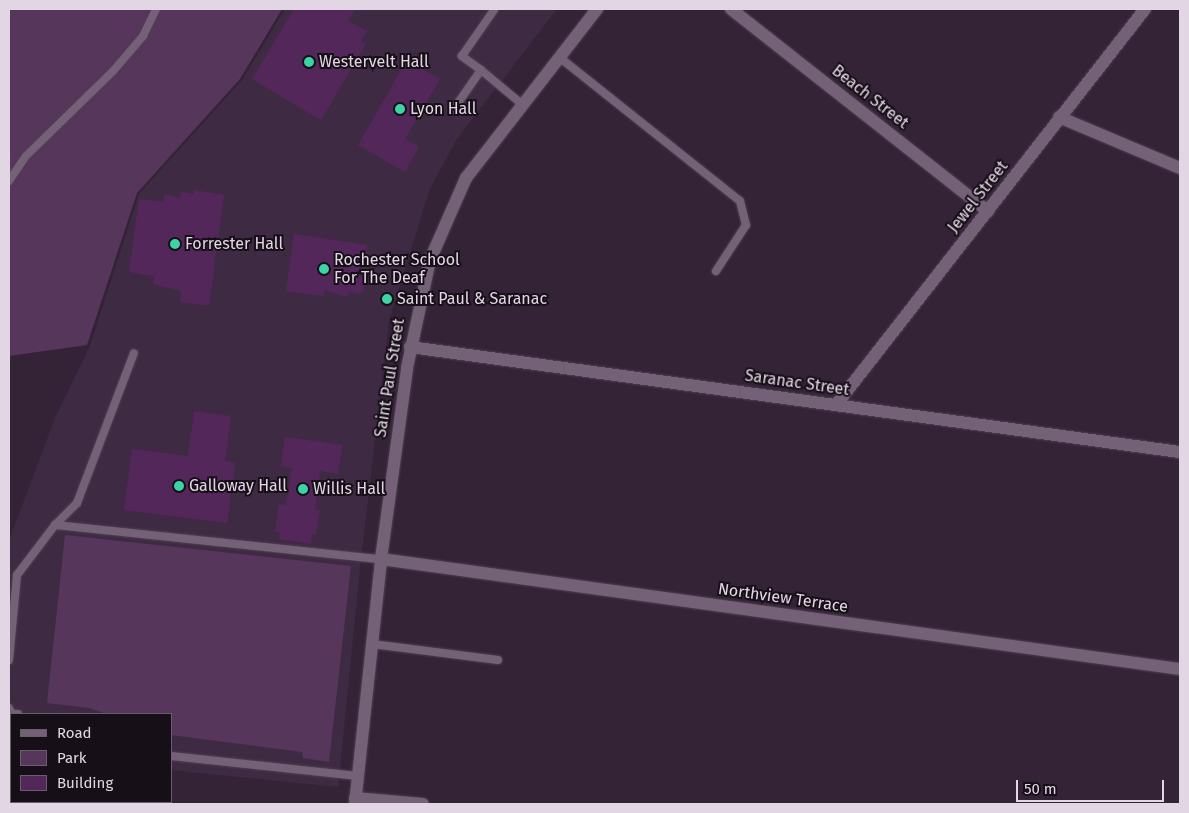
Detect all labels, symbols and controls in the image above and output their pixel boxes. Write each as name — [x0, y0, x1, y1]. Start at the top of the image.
place label: Westervelt Hall — [319, 52, 429, 72]
marker: Westervelt Hall — [303, 56, 315, 68]
street label: Beach Street — [828, 61, 912, 133]
place label: Lyon Hall — [410, 99, 476, 119]
marker: Lyon Hall — [394, 103, 406, 115]
street label: Jewel Street — [944, 157, 1012, 237]
place label: Forrester Hall — [185, 234, 283, 254]
marker: Forrester Hall — [169, 238, 181, 250]
place label: Rochester School For The Deaf — [334, 250, 460, 288]
marker: Rochester School For The Deaf — [318, 263, 330, 275]
place label: Saint Paul & Saranac — [397, 289, 547, 309]
marker: Saint Paul & Saranac — [381, 293, 393, 305]
street label: Saint Paul Street — [371, 317, 409, 439]
street label: Saranac Street — [744, 366, 850, 400]
place label: Galloway Hall — [189, 476, 287, 496]
place label: Willis Hall — [313, 479, 385, 499]
marker: Galloway Hall — [173, 480, 185, 492]
marker: Willis Hall — [297, 483, 309, 495]
street label: Northview Terrace — [717, 579, 849, 617]
legend — [10, 713, 172, 803]
text: Road — [57, 724, 92, 742]
text: Park — [57, 749, 87, 767]
scale bar — [1019, 770, 1166, 802]
text: Building — [57, 774, 113, 792]
text: 50 m — [1024, 780, 1057, 798]

